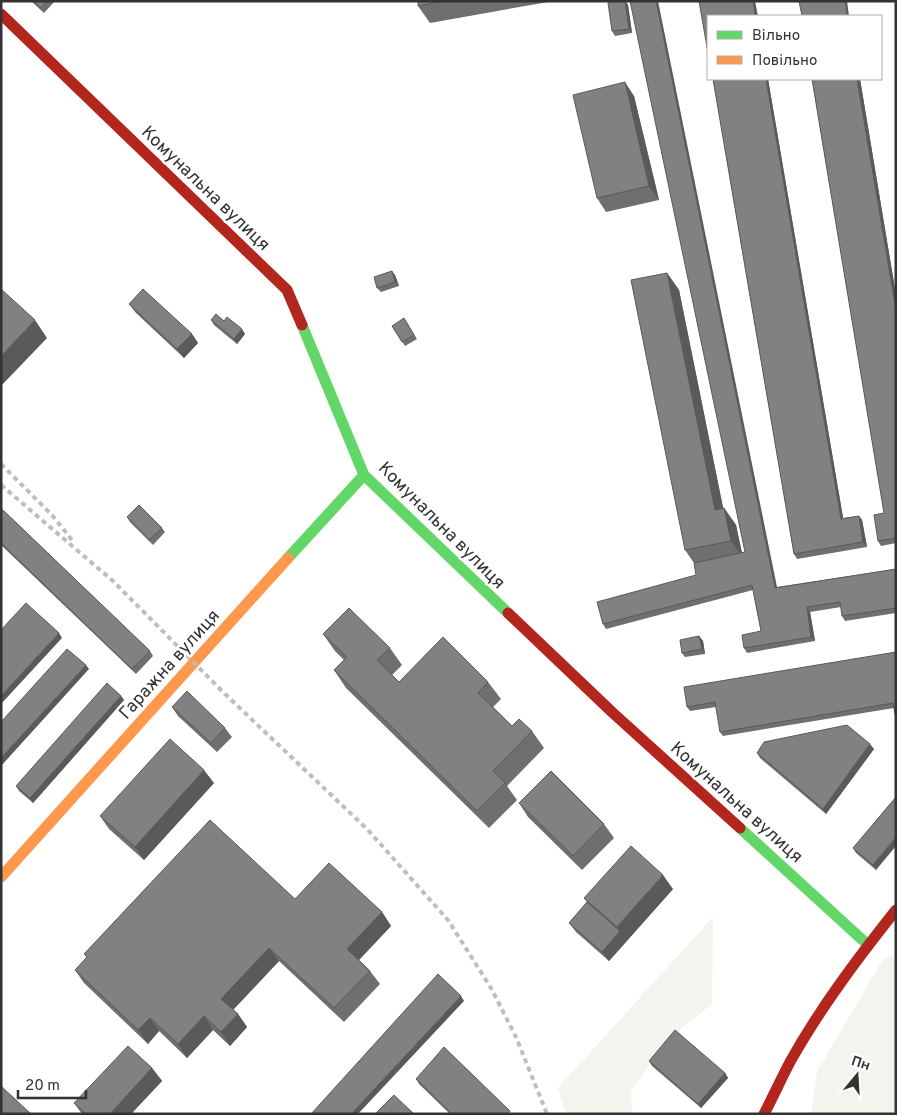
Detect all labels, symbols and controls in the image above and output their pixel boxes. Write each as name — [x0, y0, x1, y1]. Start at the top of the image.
legend — [707, 15, 882, 80]
text: Вільно — [752, 27, 800, 46]
text: Повільно — [752, 52, 817, 71]
street label: Комунальна вулиця — [136, 122, 274, 257]
street label: Комунальна вулиця — [372, 458, 509, 595]
street label: Гаражна вулиця — [115, 605, 226, 725]
street label: Комунальна вулиця — [665, 737, 807, 869]
north arrow — [832, 1050, 882, 1100]
text: Пн — [849, 1053, 872, 1075]
scale bar — [18, 1068, 85, 1100]
text: 20 m — [25, 1077, 60, 1096]

